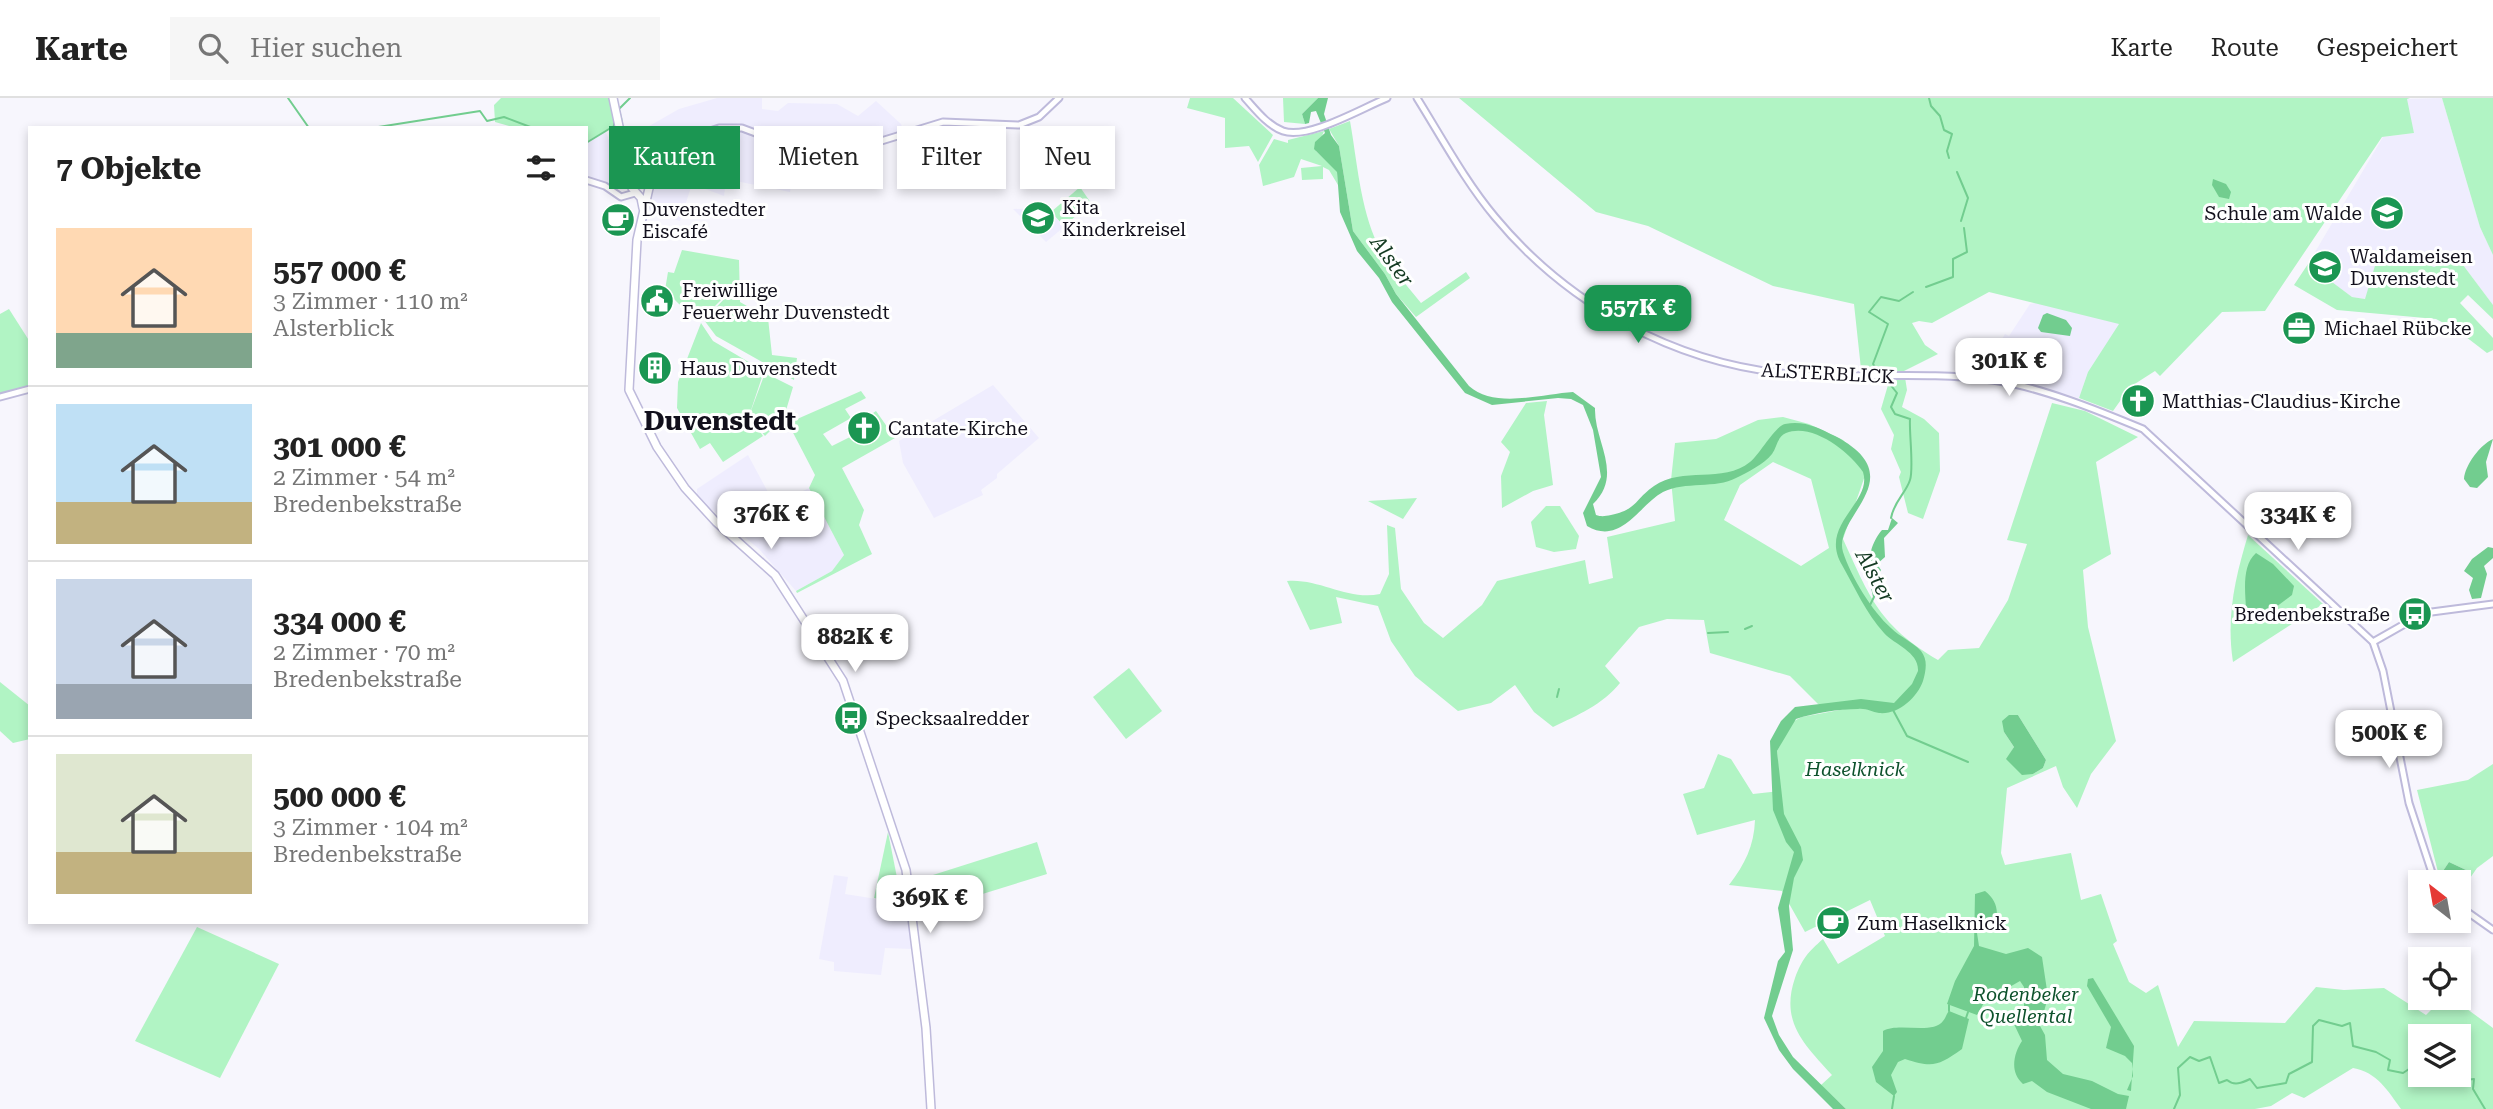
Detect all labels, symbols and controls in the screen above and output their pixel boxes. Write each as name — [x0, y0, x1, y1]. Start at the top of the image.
search box — [170, 17, 660, 80]
text: Karte — [35, 29, 128, 68]
icon: search — [194, 29, 232, 67]
text: Hier suchen — [250, 33, 402, 63]
text: Karte — [2110, 34, 2173, 62]
text: Route — [2211, 34, 2279, 62]
text: Gespeichert — [2317, 34, 2458, 62]
chip: Kaufen — [609, 126, 740, 189]
chip: Mieten — [754, 126, 883, 189]
chip: Filter — [897, 126, 1006, 189]
chip: Neu — [1020, 126, 1115, 189]
icon: filters — [522, 149, 560, 187]
text: 7 Objekte — [56, 151, 201, 186]
school or university icon: Schule am Walde — [2368, 194, 2406, 232]
place label: Kita Kinderkreisel — [1062, 196, 1186, 241]
place label: Duvenstedter Eiscafé — [642, 198, 766, 243]
school or university icon: Kita Kinderkreisel — [1019, 199, 1057, 237]
cafe icon: Duvenstedter Eiscafé — [599, 201, 637, 239]
place label: Schule am Walde — [2205, 202, 2362, 225]
water label: Alster — [1364, 229, 1419, 291]
place label: Waldameisen Duvenstedt — [2350, 245, 2473, 290]
school or university icon: Waldameisen Duvenstedt — [2306, 248, 2344, 286]
text: 557 000 € — [273, 253, 406, 288]
icon: home — [112, 256, 196, 340]
place label: Freiwillige Feuerwehr Duvenstedt — [682, 279, 889, 324]
public building icon: Freiwillige Feuerwehr Duvenstedt — [638, 282, 676, 320]
pin: 557K € — [1581, 286, 1695, 345]
text: 3 Zimmer · 110 m² — [273, 288, 468, 315]
text: 557K € — [1600, 294, 1676, 321]
office icon: Michael Rübcke — [2280, 309, 2318, 347]
text: Alsterblick — [273, 315, 395, 342]
place label: Michael Rübcke — [2324, 317, 2472, 340]
pin: 301K € — [1952, 338, 2066, 398]
text: 301K € — [1971, 347, 2047, 374]
building icon: Haus Duvenstedt — [636, 349, 674, 387]
place label: Haus Duvenstedt — [680, 357, 837, 380]
street label: ALSTERBLICK — [1761, 359, 1896, 388]
church icon: Matthias-Claudius-Kirche — [2119, 382, 2157, 420]
place label: Matthias-Claudius-Kirche — [2162, 390, 2400, 413]
district label: Duvenstedt — [644, 406, 797, 436]
church icon: Cantate-Kirche — [845, 409, 883, 447]
place label: Cantate-Kirche — [888, 417, 1028, 440]
text: 301 000 € — [273, 429, 406, 464]
icon: home — [112, 432, 196, 516]
text: 2 Zimmer · 54 m² — [273, 464, 455, 491]
text: Bredenbekstraße — [273, 491, 462, 518]
pin: 376K € — [714, 491, 828, 551]
pin: 334K € — [2241, 492, 2355, 552]
text: 376K € — [733, 500, 809, 527]
text: 334K € — [2260, 501, 2336, 528]
water label: Alster — [1850, 543, 1899, 607]
bus stop icon: Bredenbekstraße — [2396, 595, 2434, 633]
place label: Bredenbekstraße — [2234, 603, 2390, 626]
text: 334 000 € — [273, 604, 406, 639]
icon: home — [112, 607, 196, 691]
pin: 882K € — [798, 614, 912, 674]
text: 882K € — [817, 623, 893, 650]
text: 2 Zimmer · 70 m² — [273, 639, 455, 666]
text: Bredenbekstraße — [273, 666, 462, 693]
bus stop icon: Specksaalredder — [832, 699, 870, 737]
place label: Specksaalredder — [876, 707, 1029, 730]
pin: 500K € — [2332, 710, 2446, 770]
text: 500K € — [2351, 719, 2427, 746]
park label: Haselknick — [1804, 758, 1905, 781]
text: 500 000 € — [273, 779, 406, 814]
icon: home — [112, 782, 196, 866]
text: 3 Zimmer · 104 m² — [273, 814, 468, 841]
text: Bredenbekstraße — [273, 841, 462, 868]
north arrow — [2408, 870, 2471, 933]
map controls — [2408, 870, 2471, 1087]
pin: 369K € — [873, 876, 987, 935]
text: 369K € — [892, 884, 968, 911]
cafe icon: Zum Haselknick — [1814, 904, 1852, 942]
place label: Zum Haselknick — [1857, 912, 2007, 935]
button: locate — [2408, 947, 2471, 1010]
park label: Rodenbeker Quellental — [1972, 983, 2079, 1028]
button: layers — [2408, 1024, 2471, 1087]

